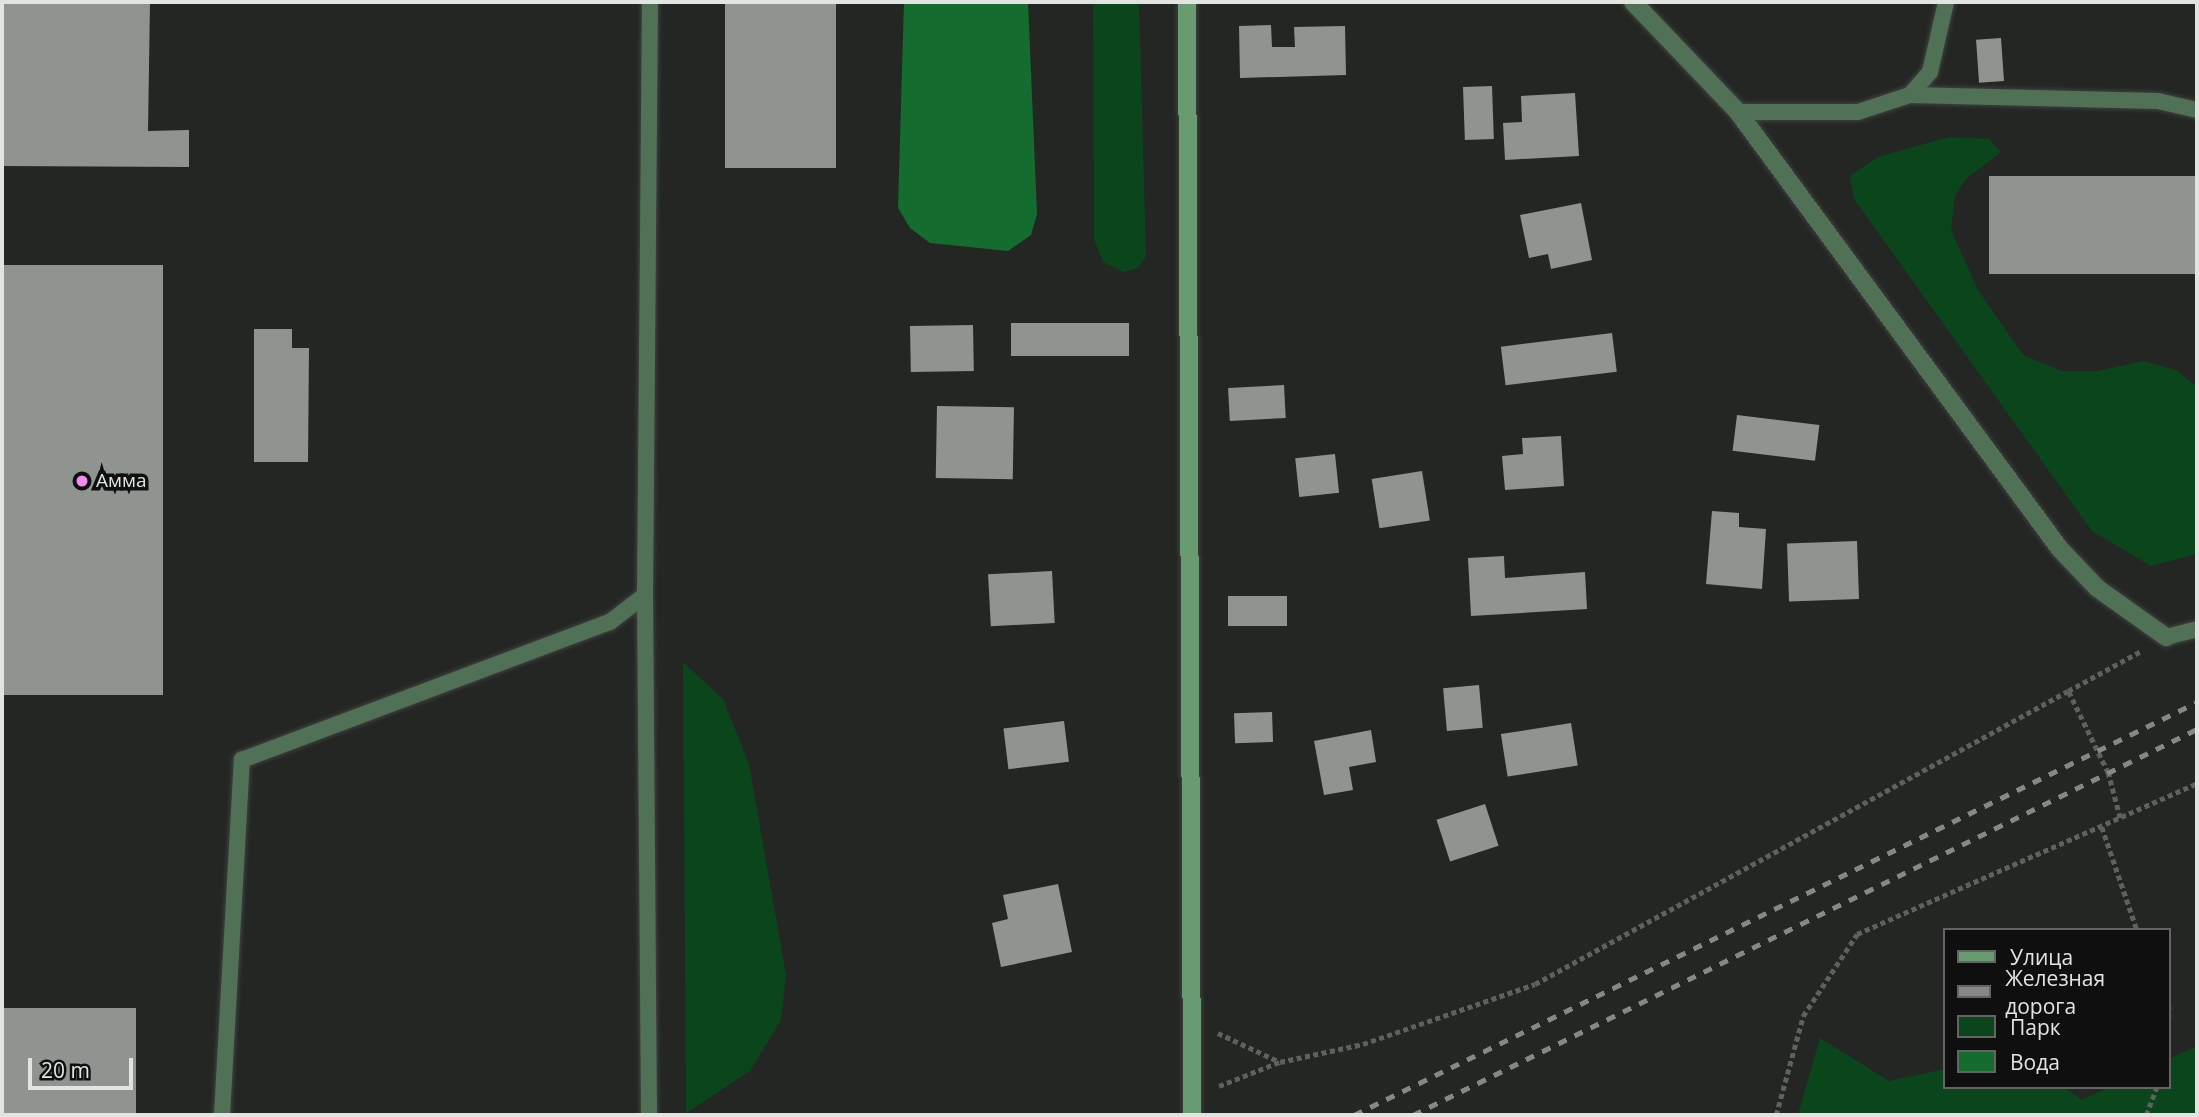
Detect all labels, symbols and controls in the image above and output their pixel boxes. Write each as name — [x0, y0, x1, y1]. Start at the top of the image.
place label: Амма — [96, 470, 146, 492]
marker: Амма — [74, 473, 90, 489]
legend — [1944, 928, 2171, 1089]
text: Улица — [2010, 943, 2073, 971]
text: Железная дорога — [2005, 964, 2105, 1020]
text: Парк — [2010, 1013, 2061, 1041]
scale bar — [32, 1044, 136, 1088]
text: Вода — [2010, 1048, 2060, 1076]
text: 20 m — [41, 1056, 90, 1084]

